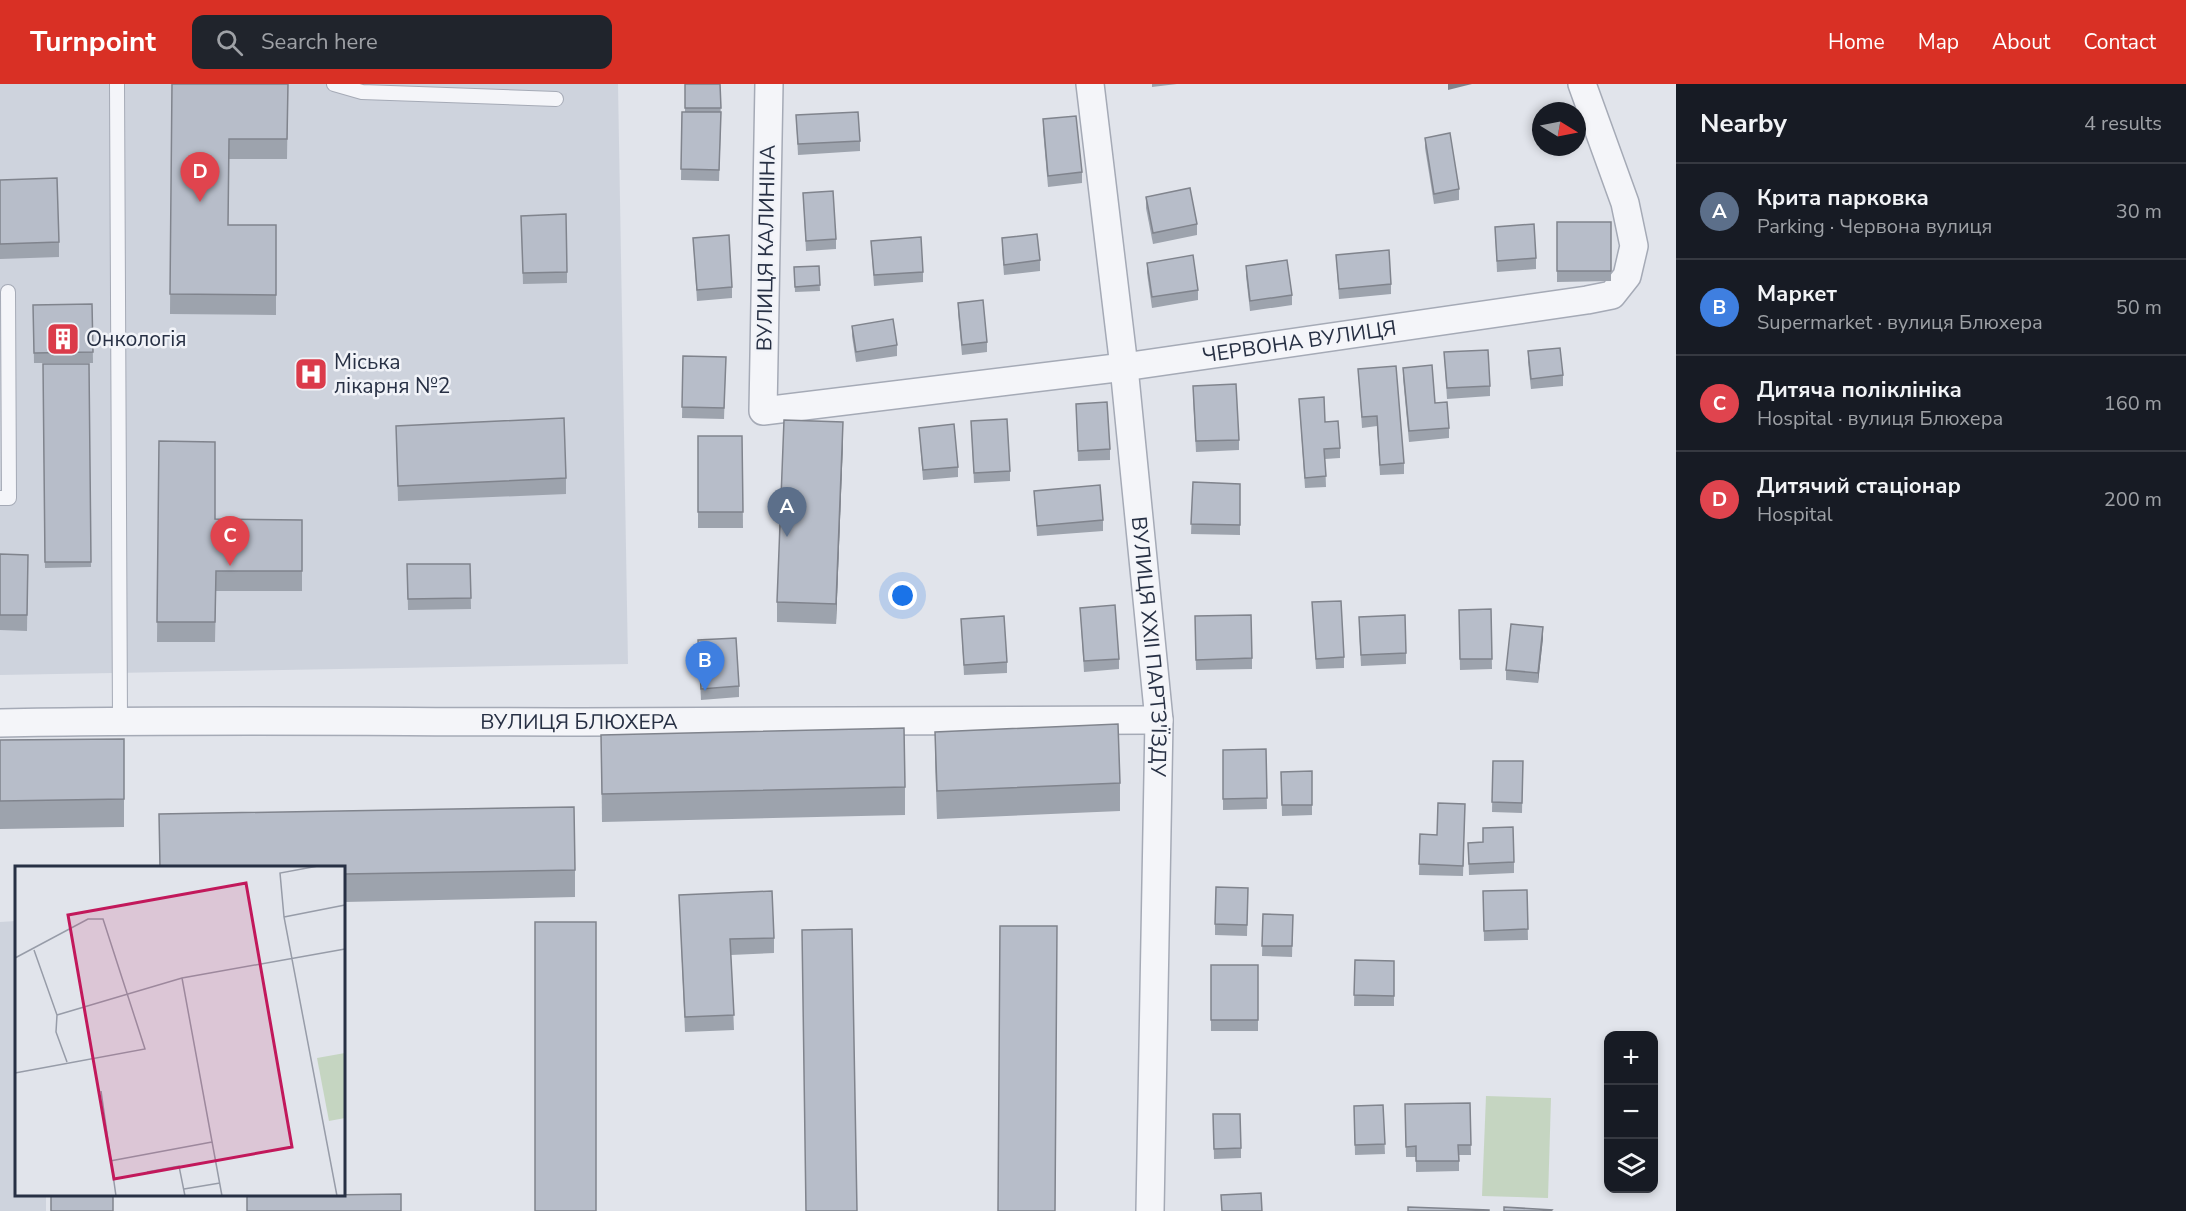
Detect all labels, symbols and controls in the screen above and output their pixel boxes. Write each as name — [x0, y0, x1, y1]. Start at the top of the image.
search box — [192, 15, 612, 69]
text: Turnpoint — [30, 23, 156, 61]
icon: search — [213, 26, 246, 59]
text: Search here — [261, 27, 378, 57]
text: Home — [1828, 28, 1885, 56]
text: Map — [1918, 28, 1959, 56]
text: About — [1992, 28, 2050, 56]
text: Contact — [2083, 28, 2156, 56]
north arrow — [1532, 102, 1586, 156]
text: Nearby — [1700, 106, 1787, 141]
text: 4 results — [2084, 110, 2162, 137]
street label: ВУЛИЦЯ КАЛИНІНА — [750, 145, 782, 351]
pin: D — [180, 152, 220, 202]
text: Крита парковка — [1757, 183, 1929, 213]
text: A — [1712, 198, 1727, 225]
text: 30 m — [2116, 198, 2162, 225]
text: Parking · Червона вулиця — [1757, 213, 1992, 240]
text: Маркет — [1757, 279, 1837, 309]
text: B — [1713, 294, 1726, 321]
text: 50 m — [2116, 294, 2162, 321]
text: Supermarket · вулиця Блюхера — [1757, 309, 2043, 336]
street label: ЧЕРВОНА ВУЛИЦЯ — [1201, 314, 1398, 369]
building icon: Онкологія — [45, 321, 81, 357]
place label: Онкологія — [86, 325, 187, 353]
place label: Міська лікарня №2 — [334, 348, 450, 400]
hospital icon: Міська лікарня №2 — [293, 356, 329, 392]
text: Дитяча поліклініка — [1757, 375, 1962, 405]
text: C — [1713, 390, 1726, 417]
text: 160 m — [2104, 390, 2162, 417]
text: Hospital · вулиця Блюхера — [1757, 405, 2003, 432]
text: Дитячий стаціонар — [1757, 471, 1961, 501]
text: D — [1712, 486, 1727, 513]
text: 200 m — [2104, 486, 2162, 513]
pin: A — [768, 488, 806, 537]
text: Hospital — [1757, 501, 1833, 528]
street label: ВУЛИЦЯ XXII ПАРТЗ'ЇЗДУ — [1125, 515, 1173, 778]
pin: C — [210, 516, 250, 566]
your location — [888, 581, 917, 610]
pin: B — [686, 642, 724, 691]
street label: ВУЛИЦЯ БЛЮХЕРА — [480, 708, 678, 736]
inset map — [15, 866, 345, 1196]
map controls — [1604, 1031, 1658, 1193]
button: + — [1604, 1031, 1658, 1085]
button: − — [1604, 1085, 1658, 1139]
button: layers — [1604, 1139, 1658, 1193]

